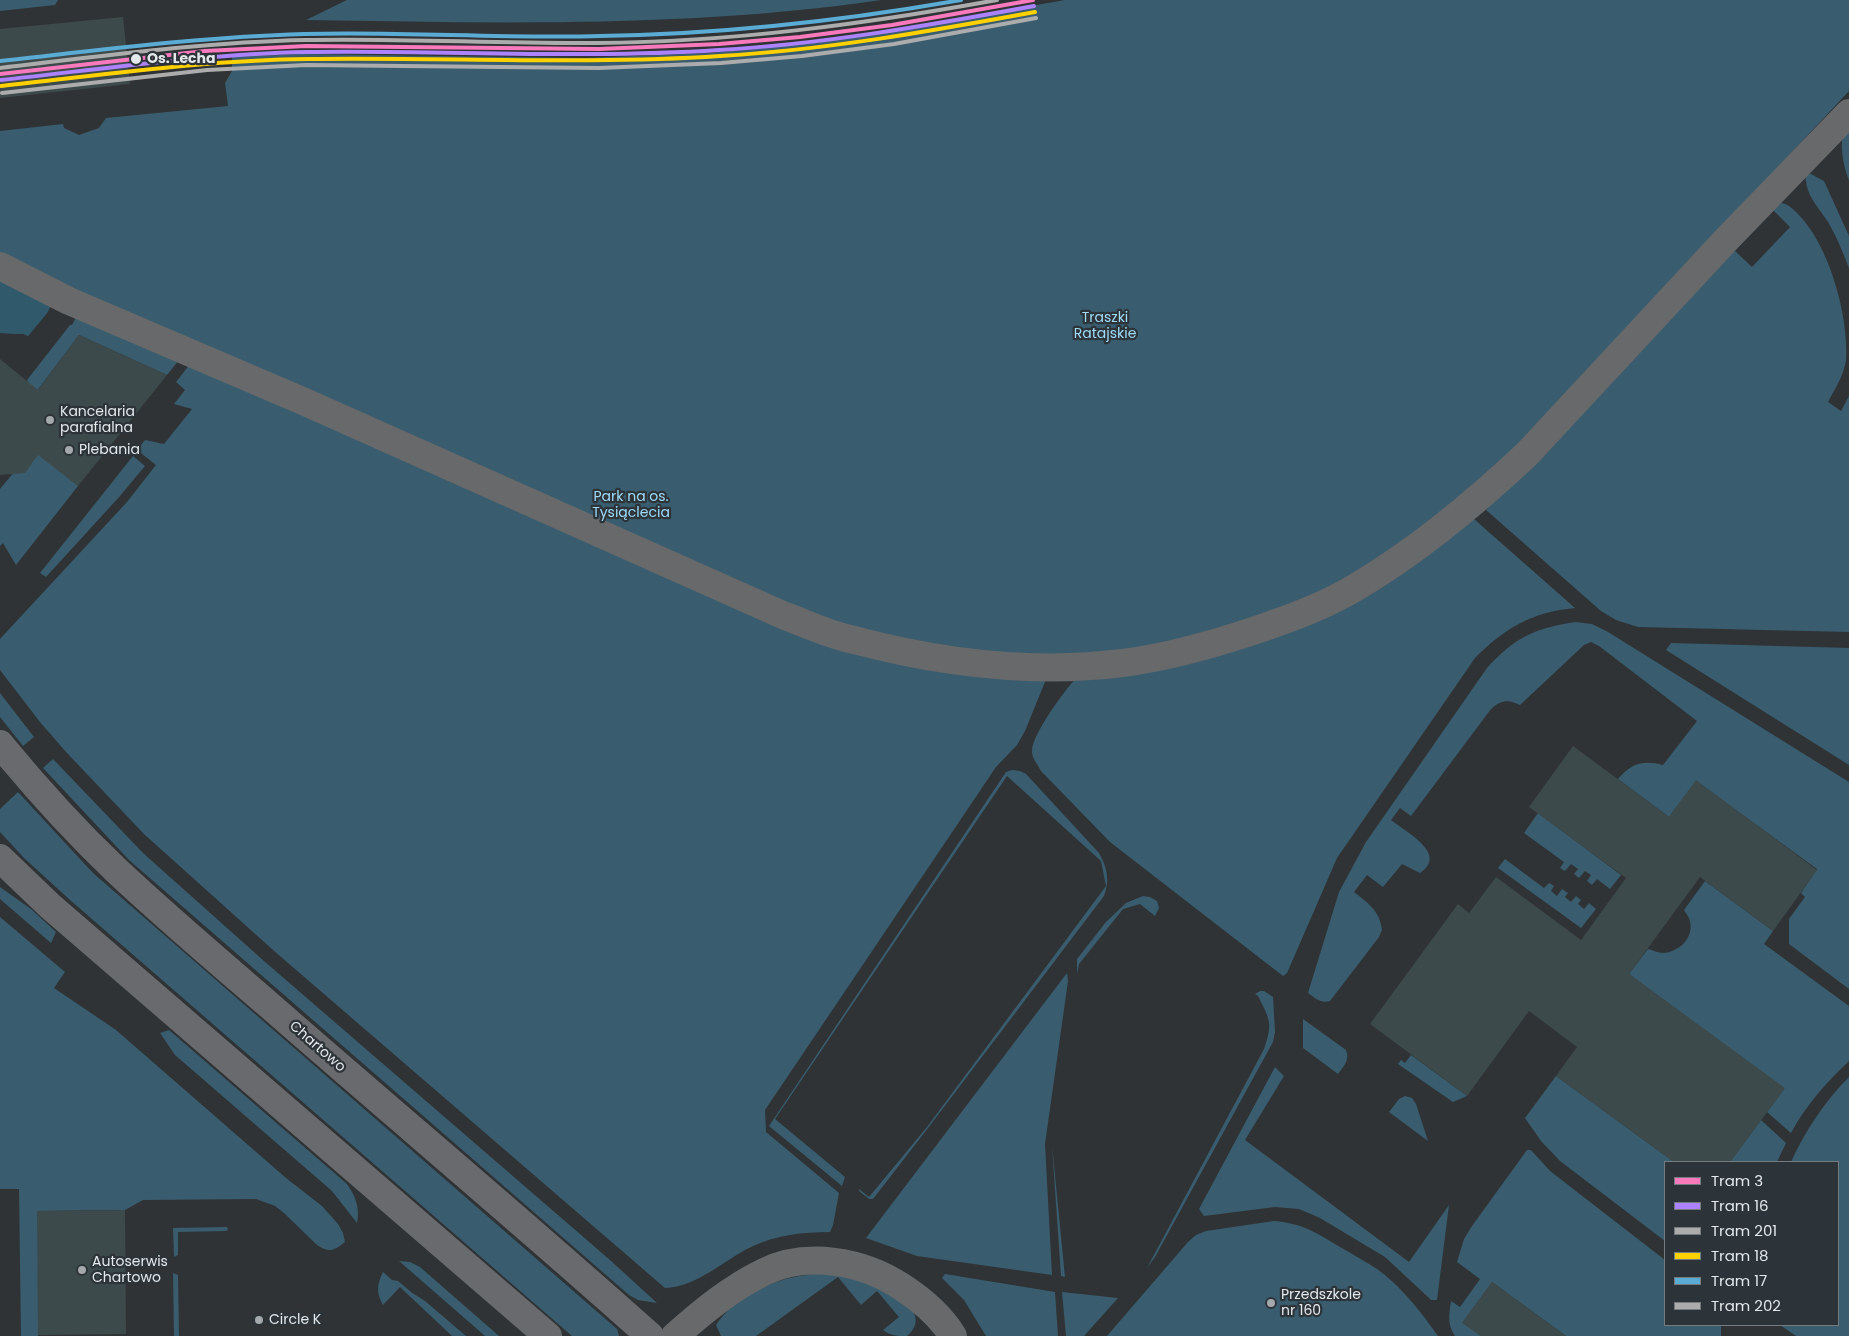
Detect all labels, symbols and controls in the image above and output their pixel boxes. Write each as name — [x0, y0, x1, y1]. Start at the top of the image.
place label: Os. Lecha — [147, 51, 215, 67]
marker: Os. Lecha — [129, 52, 143, 66]
park label: Traszki Ratajskie — [1074, 310, 1136, 342]
place label: Kancelaria parafialna — [60, 404, 135, 437]
marker: Kancelaria parafialna — [44, 414, 56, 426]
place label: Plebania — [79, 442, 140, 458]
marker: Plebania — [63, 444, 75, 456]
park label: Park na os. Tysiąclecia — [592, 489, 670, 522]
street label: Chartowo — [285, 1018, 349, 1076]
legend — [1664, 1161, 1839, 1326]
text: Tram 3 — [1711, 1170, 1763, 1191]
text: Tram 16 — [1711, 1195, 1769, 1216]
text: Tram 201 — [1711, 1220, 1777, 1241]
text: Tram 18 — [1711, 1245, 1769, 1266]
place label: Autoserwis Chartowo — [92, 1254, 168, 1286]
marker: Autoserwis Chartowo — [76, 1264, 88, 1276]
text: Tram 17 — [1711, 1270, 1767, 1291]
place label: Przedszkole nr 160 — [1281, 1287, 1361, 1320]
text: Tram 202 — [1711, 1295, 1781, 1316]
marker: Przedszkole nr 160 — [1265, 1297, 1277, 1309]
place label: Circle K — [269, 1312, 321, 1328]
marker: Circle K — [253, 1314, 265, 1326]

